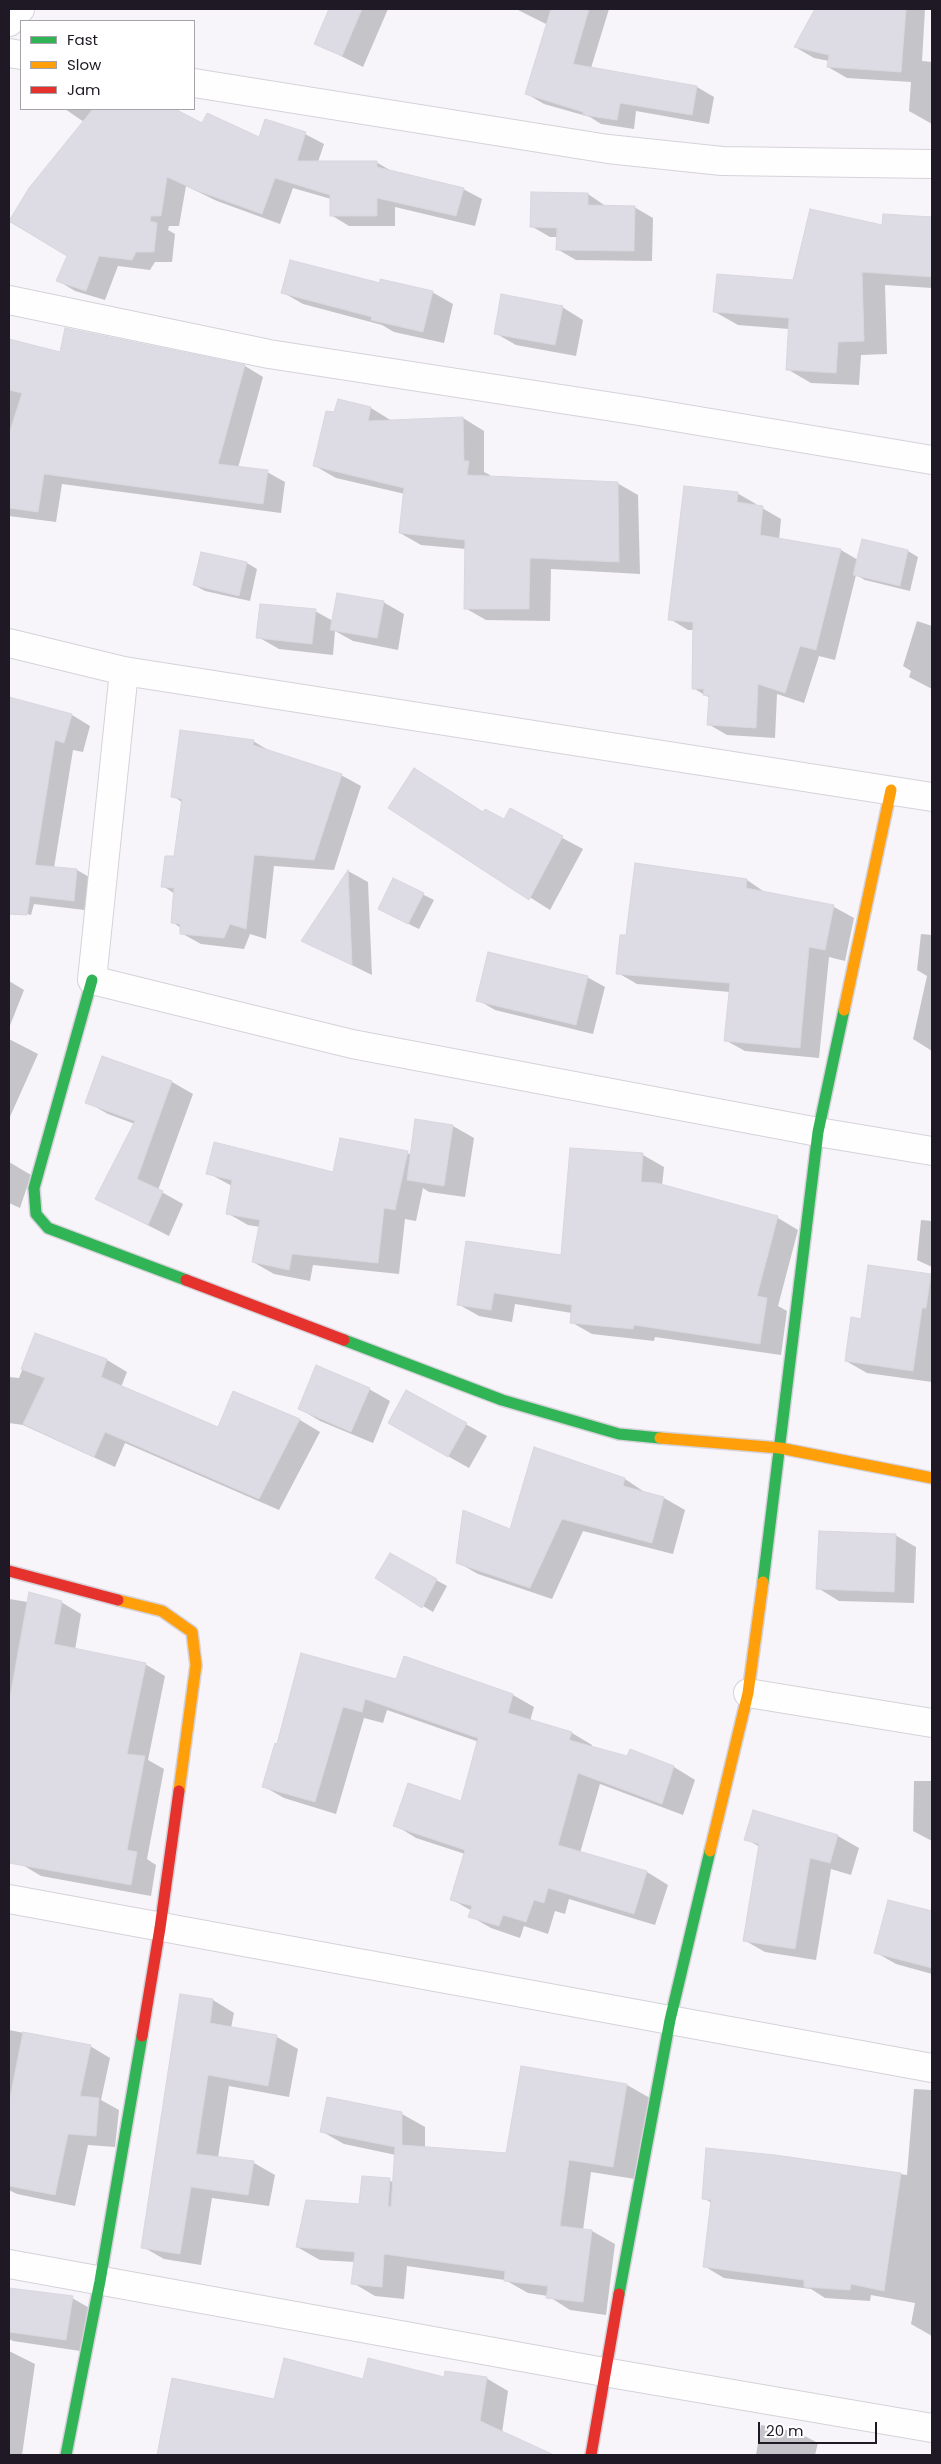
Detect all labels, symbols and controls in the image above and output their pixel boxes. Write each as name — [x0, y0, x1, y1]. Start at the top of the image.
legend — [20, 20, 195, 110]
text: Fast — [67, 29, 98, 50]
text: Slow — [67, 54, 101, 75]
text: Jam — [67, 79, 101, 100]
scale bar — [761, 2412, 880, 2444]
text: 20 m — [766, 2420, 804, 2441]

